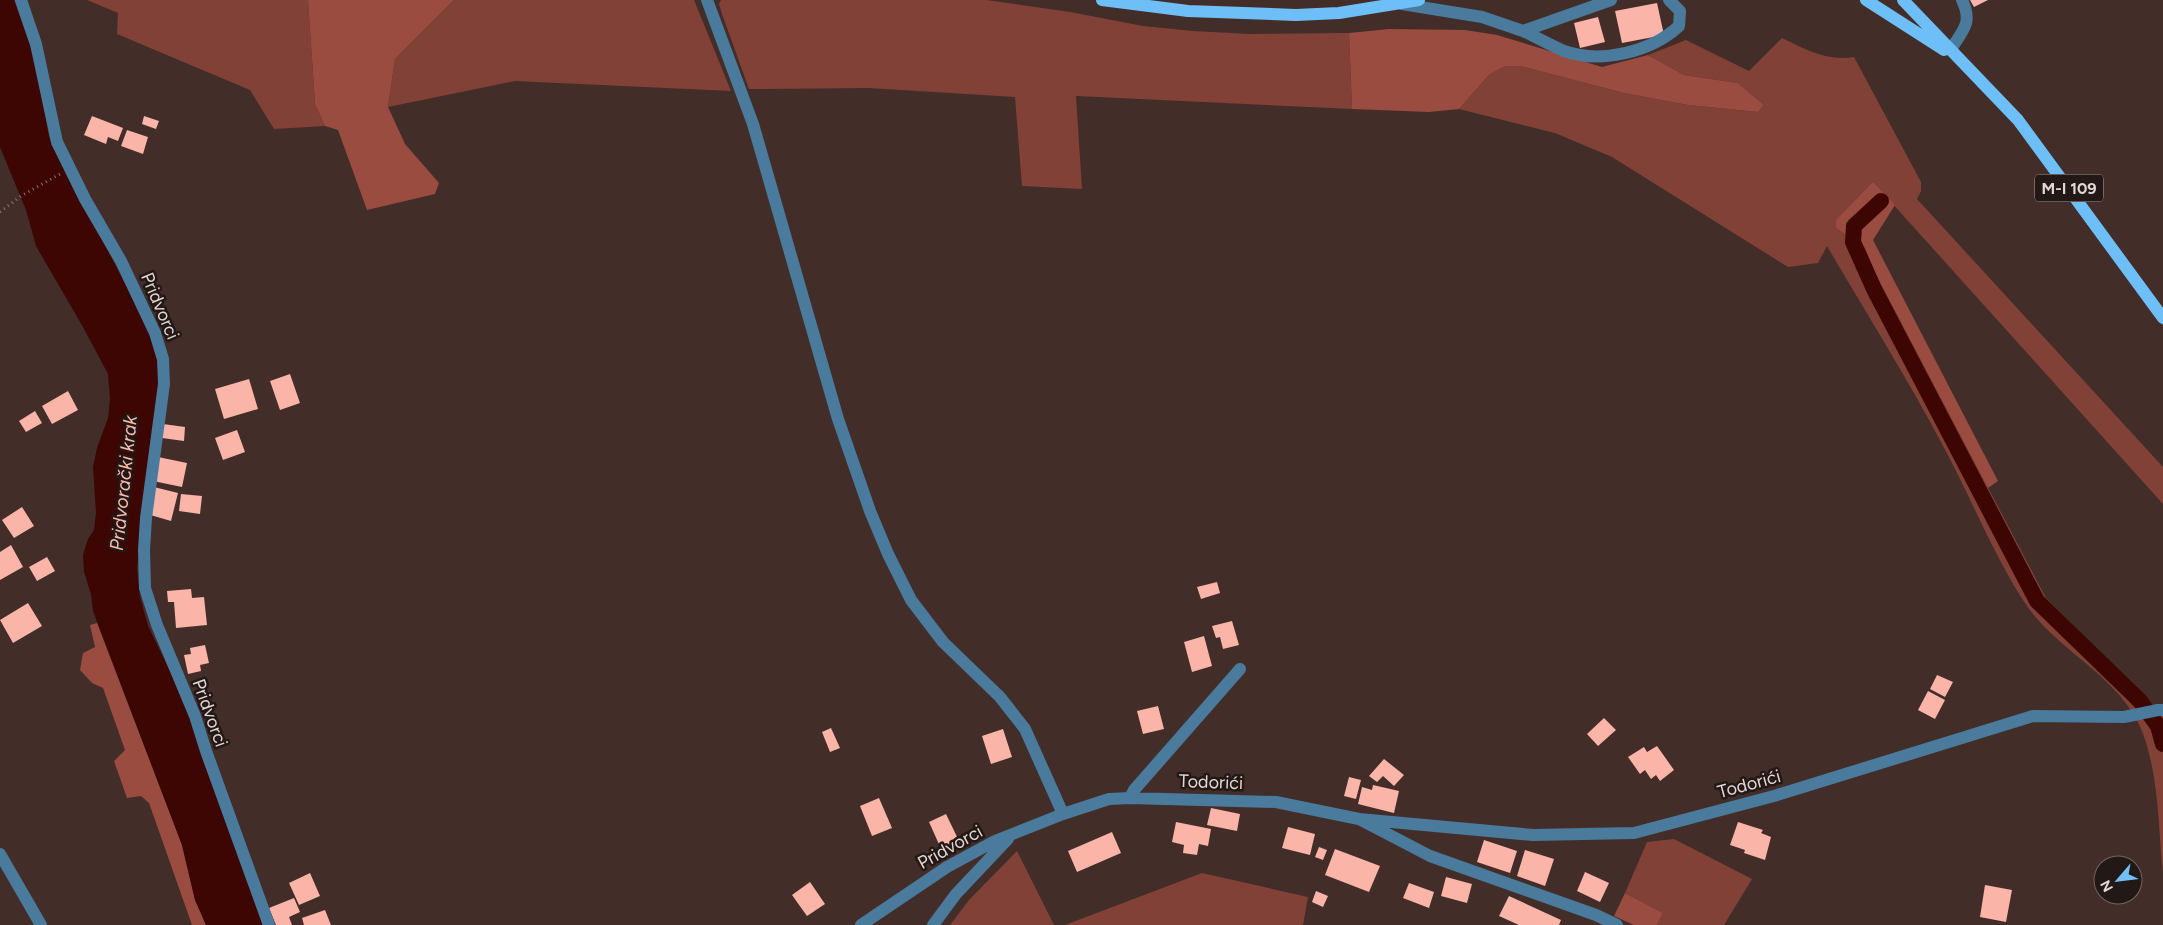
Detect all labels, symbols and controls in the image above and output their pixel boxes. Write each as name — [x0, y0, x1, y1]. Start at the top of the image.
road number: M-I 109 — [2035, 174, 2103, 202]
street label: Pridvorci — [136, 269, 184, 343]
water label: Pridvorački krak — [105, 413, 142, 552]
street label: Pridvorci — [188, 676, 232, 750]
street label: Todorići — [1715, 765, 1783, 803]
street label: Todorići — [1178, 770, 1244, 794]
street label: Pridvorci — [914, 820, 986, 874]
north arrow — [2093, 855, 2143, 905]
text: N — [2097, 877, 2117, 895]

